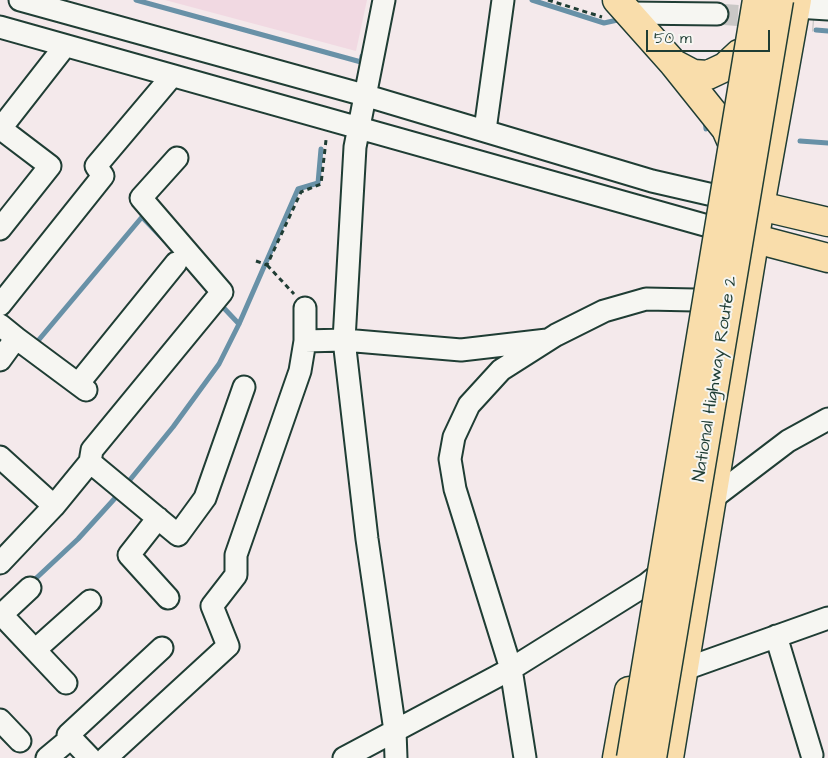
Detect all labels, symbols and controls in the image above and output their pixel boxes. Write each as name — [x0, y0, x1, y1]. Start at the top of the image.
scale bar — [648, 20, 772, 52]
text: 50 m — [654, 28, 692, 49]
street label: National Highway Route 2 — [689, 275, 743, 483]

